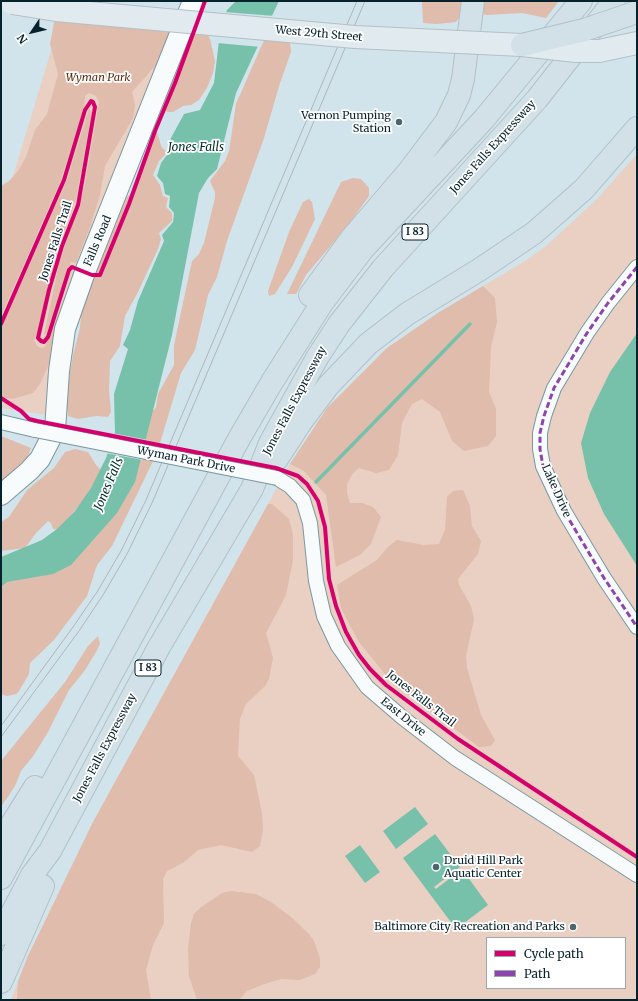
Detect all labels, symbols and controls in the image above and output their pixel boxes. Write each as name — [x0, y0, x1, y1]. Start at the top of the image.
north arrow — [12, 12, 52, 52]
street label: West 29th Street — [275, 24, 363, 44]
text: N — [14, 31, 30, 46]
park label: Wyman Park — [66, 71, 130, 85]
street label: Jones Falls Expressway — [447, 97, 539, 197]
place label: Vernon Pumping Station — [301, 109, 391, 135]
marker: Vernon Pumping Station — [394, 117, 404, 127]
water label: Jones Falls — [168, 141, 224, 155]
street label: Jones Falls Trail — [37, 199, 75, 283]
street label: Falls Road — [81, 214, 115, 268]
road number: I 83 — [402, 224, 428, 240]
street label: Jones Falls Expressway — [261, 344, 329, 458]
street label: Wyman Park Drive — [136, 444, 236, 476]
water label: Jones Falls — [91, 455, 127, 513]
street label: Lake Drive — [538, 462, 574, 520]
road number: I 83 — [135, 660, 161, 676]
street label: Jones Falls Trail — [384, 668, 458, 730]
street label: Jones Falls Expressway — [71, 691, 139, 805]
street label: East Drive — [378, 695, 428, 739]
place label: Druid Hill Park Aquatic Center — [444, 854, 523, 880]
marker: Druid Hill Park Aquatic Center — [431, 862, 441, 872]
place label: Baltimore City Recreation and Parks — [374, 920, 565, 934]
marker: Baltimore City Recreation and Parks — [568, 922, 578, 932]
legend — [486, 937, 626, 989]
text: Cycle path — [524, 946, 584, 961]
text: Path — [524, 966, 550, 981]

